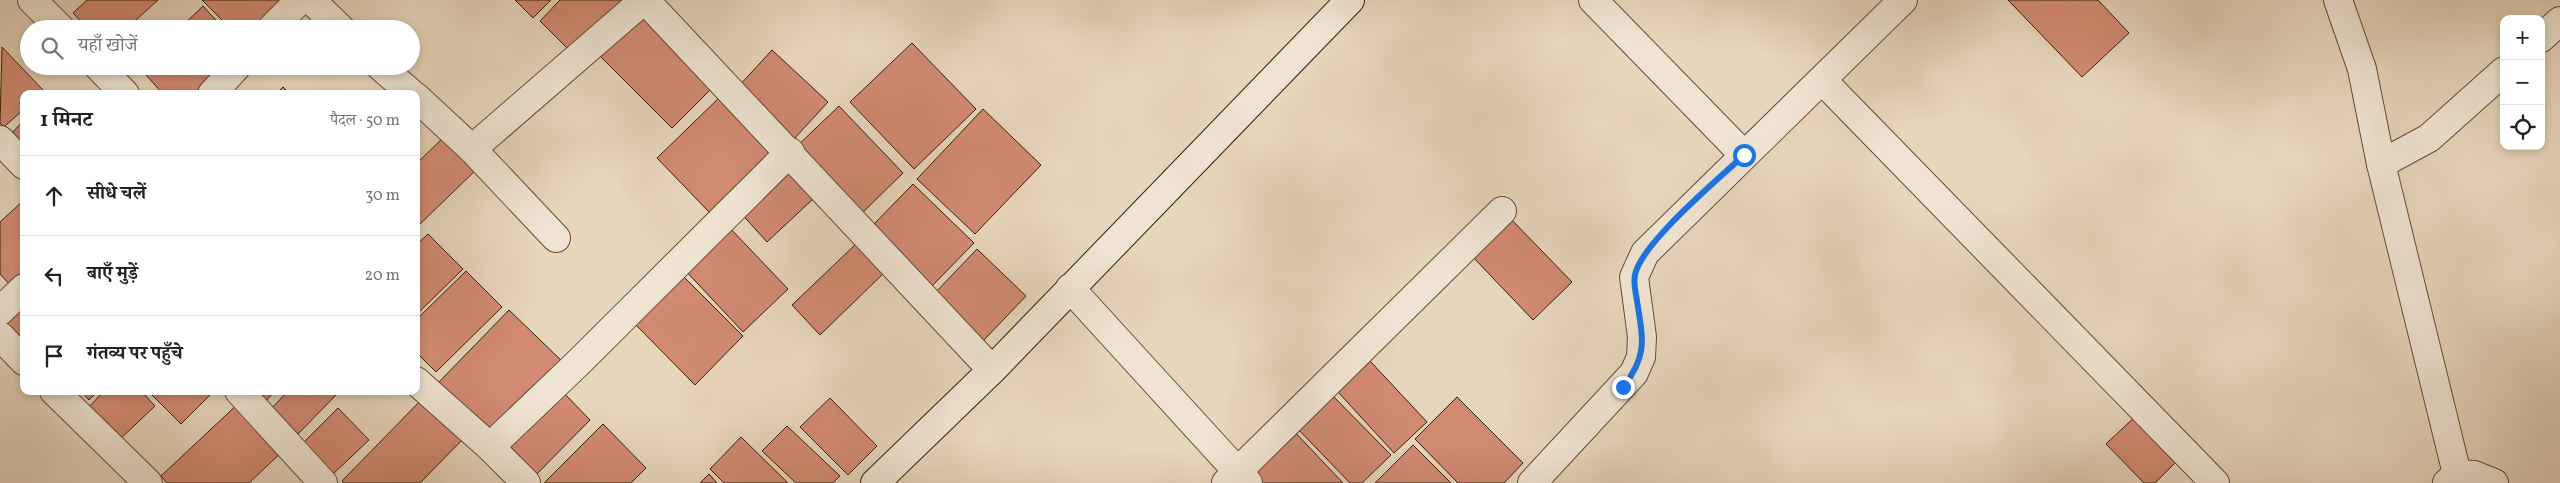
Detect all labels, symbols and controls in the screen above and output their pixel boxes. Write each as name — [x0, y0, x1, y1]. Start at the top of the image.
map controls — [2500, 15, 2545, 150]
button: + — [2500, 15, 2545, 60]
search box — [20, 20, 420, 75]
text: यहाँ खोजें — [78, 33, 137, 59]
icon: search — [38, 34, 66, 62]
button: − — [2500, 60, 2545, 105]
button: locate — [2500, 105, 2545, 150]
text: 1 मिनट — [40, 106, 92, 135]
text: पैदल · 50 m — [330, 110, 400, 132]
route start — [1733, 144, 1756, 167]
text: सीधे चलें — [87, 181, 146, 207]
icon: ahead — [40, 182, 68, 210]
text: 30 m — [365, 185, 400, 207]
text: बाएँ मुड़ें — [87, 261, 138, 287]
icon: left — [40, 262, 68, 290]
text: 20 m — [365, 265, 400, 287]
text: गंतव्य पर पहुँचे — [87, 341, 182, 367]
icon: arrive — [40, 342, 68, 370]
route end — [1612, 376, 1635, 399]

